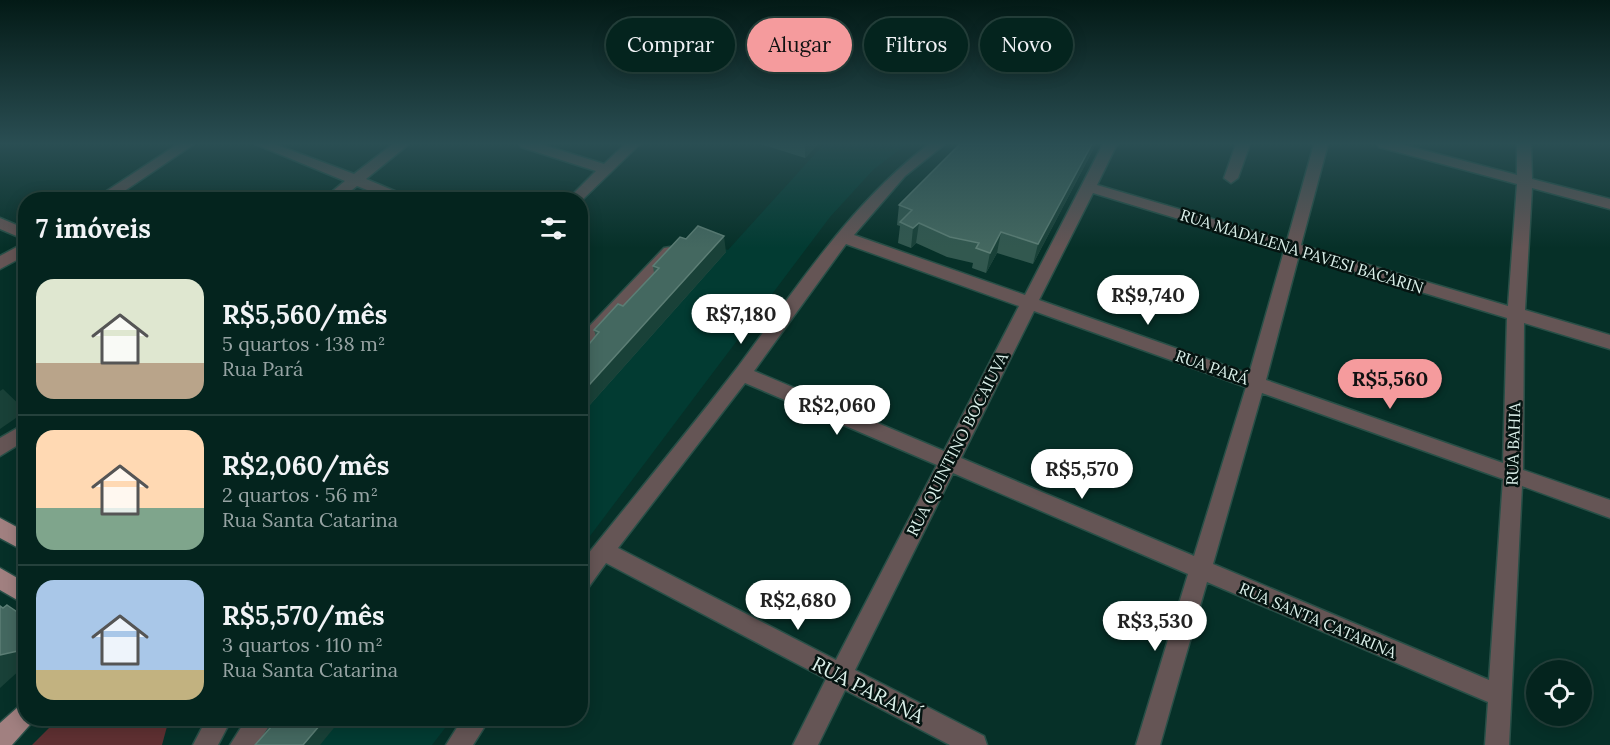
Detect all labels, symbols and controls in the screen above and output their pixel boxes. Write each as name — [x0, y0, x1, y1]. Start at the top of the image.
chip: Comprar — [606, 18, 735, 72]
chip: Alugar — [747, 18, 852, 72]
chip: Filtros — [864, 18, 968, 72]
chip: Novo — [980, 18, 1073, 72]
street label: RUA MADALENA PAVESI BACARIN — [1178, 204, 1426, 298]
text: 7 imóveis — [36, 212, 151, 245]
icon: filters — [537, 212, 570, 245]
pin: R$9,740 — [1093, 275, 1203, 326]
text: R$9,740 — [1111, 282, 1185, 307]
pin: R$7,180 — [686, 294, 796, 345]
text: R$5,560/mês — [222, 298, 387, 331]
text: R$7,180 — [706, 301, 776, 326]
icon: home — [84, 303, 156, 375]
text: 5 quartos · 138 m² — [222, 331, 385, 356]
street label: RUA PARÁ — [1173, 345, 1252, 389]
street label: RUA QUINTINO BOCAIUVA — [902, 348, 1013, 539]
text: Rua Pará — [222, 356, 303, 381]
pin: R$5,560 — [1335, 359, 1445, 410]
text: R$5,560 — [1352, 366, 1428, 391]
pin: R$2,060 — [782, 385, 892, 436]
text: R$2,060 — [798, 392, 876, 417]
street label: RUA BAHIA — [1502, 401, 1524, 486]
text: R$2,060/mês — [222, 449, 389, 482]
pin: R$5,570 — [1027, 449, 1137, 500]
icon: home — [84, 454, 156, 526]
text: R$5,570 — [1045, 456, 1119, 481]
text: 2 quartos · 56 m² — [222, 482, 378, 507]
text: Rua Santa Catarina — [222, 507, 398, 532]
street label: RUA SANTA CATARINA — [1236, 578, 1401, 663]
pin: R$2,680 — [743, 580, 853, 631]
text: R$2,680 — [760, 587, 836, 612]
text: R$5,570/mês — [222, 599, 385, 632]
pin: R$3,530 — [1100, 601, 1210, 652]
icon: home — [84, 604, 156, 676]
text: R$3,530 — [1117, 608, 1193, 633]
text: 3 quartos · 110 m² — [222, 632, 383, 657]
street label: RUA PARANÁ — [808, 651, 929, 729]
text: Rua Santa Catarina — [222, 657, 398, 682]
map controls — [1526, 660, 1592, 726]
button: locate — [1526, 660, 1592, 726]

